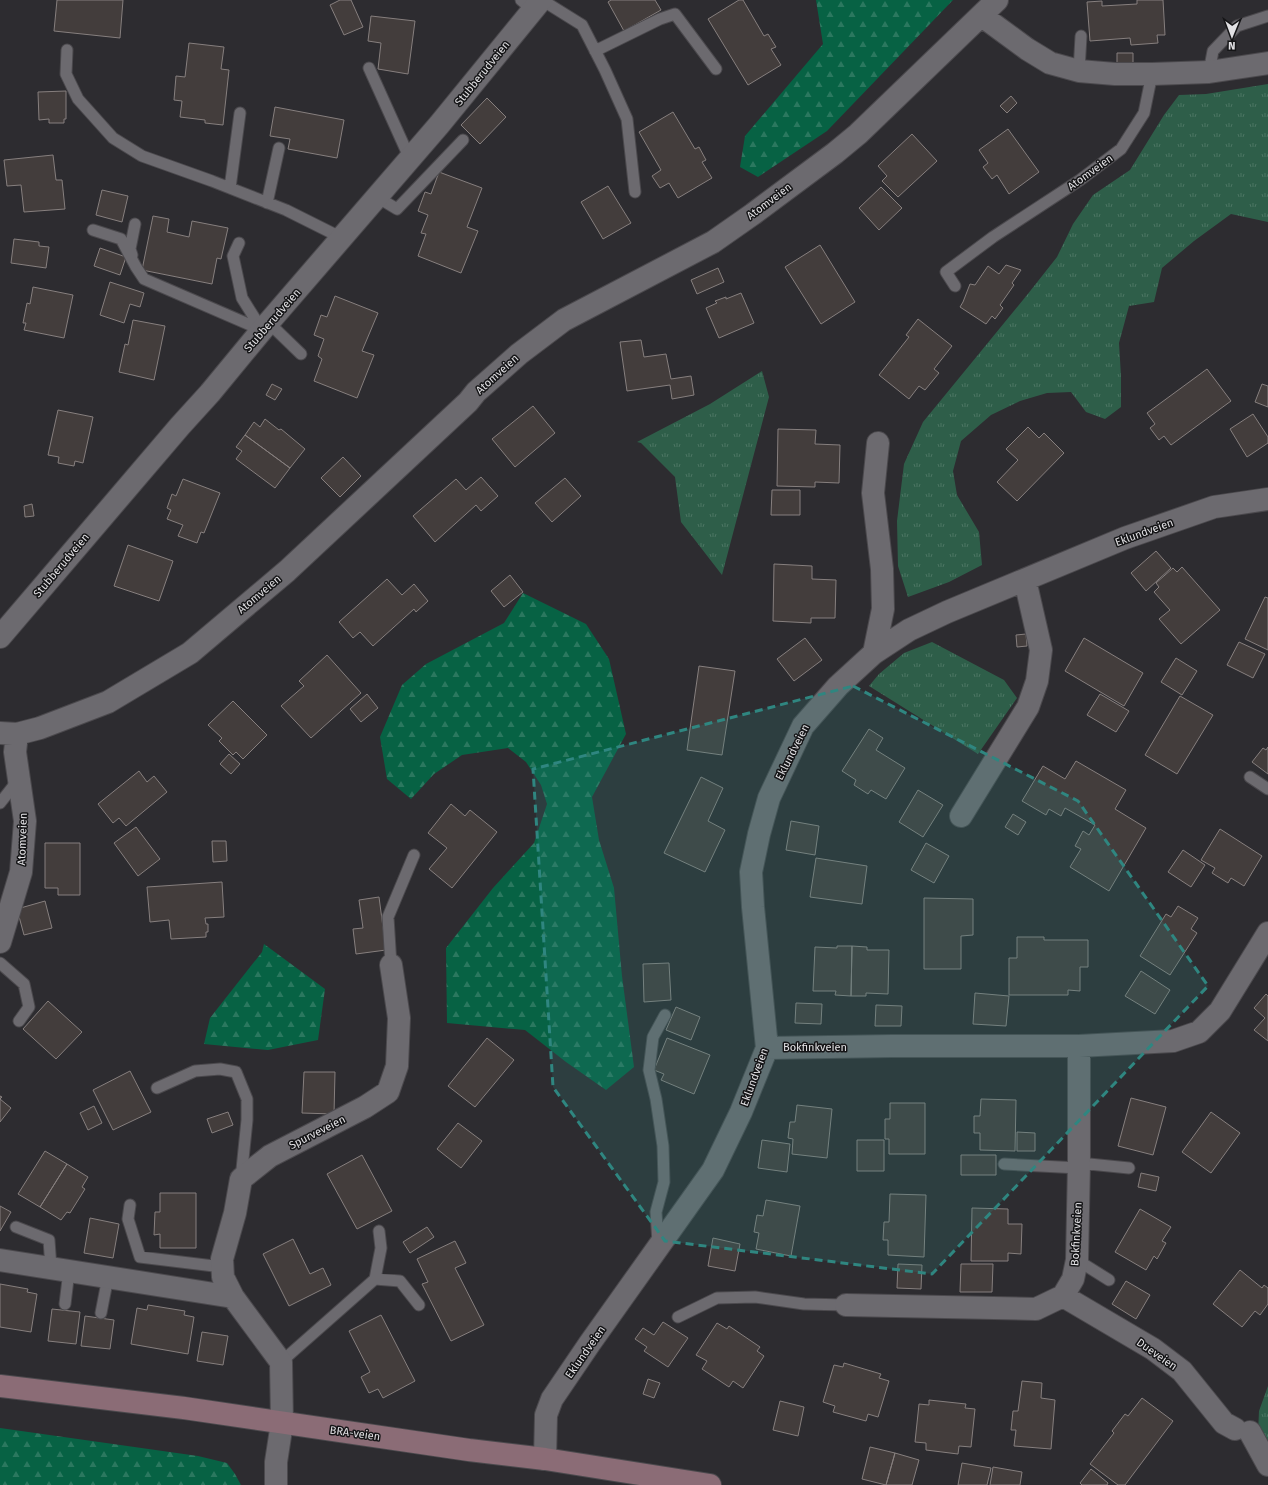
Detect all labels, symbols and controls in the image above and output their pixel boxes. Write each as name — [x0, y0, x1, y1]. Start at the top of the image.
north arrow — [1212, 16, 1252, 56]
street label: Stubberudveien — [452, 38, 512, 108]
text: N — [1228, 39, 1236, 52]
street label: Atomveien — [1065, 152, 1115, 193]
street label: Atomveien — [744, 180, 794, 222]
street label: Stubberudveien — [241, 286, 303, 355]
street label: Atomveien — [473, 352, 521, 397]
street label: Eklundveien — [1113, 516, 1175, 549]
street label: Stubberudveien — [31, 531, 92, 600]
street label: Atomveien — [235, 572, 284, 616]
street label: Eklundveien — [773, 722, 812, 782]
street label: Atomveien — [15, 812, 30, 866]
street label: Bokfinkveien — [783, 1041, 847, 1054]
street label: Eklundveien — [738, 1046, 771, 1108]
street label: Spurveveien — [287, 1113, 348, 1152]
street label: Bokfinkveien — [1068, 1202, 1085, 1266]
street label: Eklundveien — [563, 1324, 608, 1381]
street label: Dueveien — [1134, 1336, 1179, 1373]
street label: BRA-veien — [329, 1424, 381, 1443]

